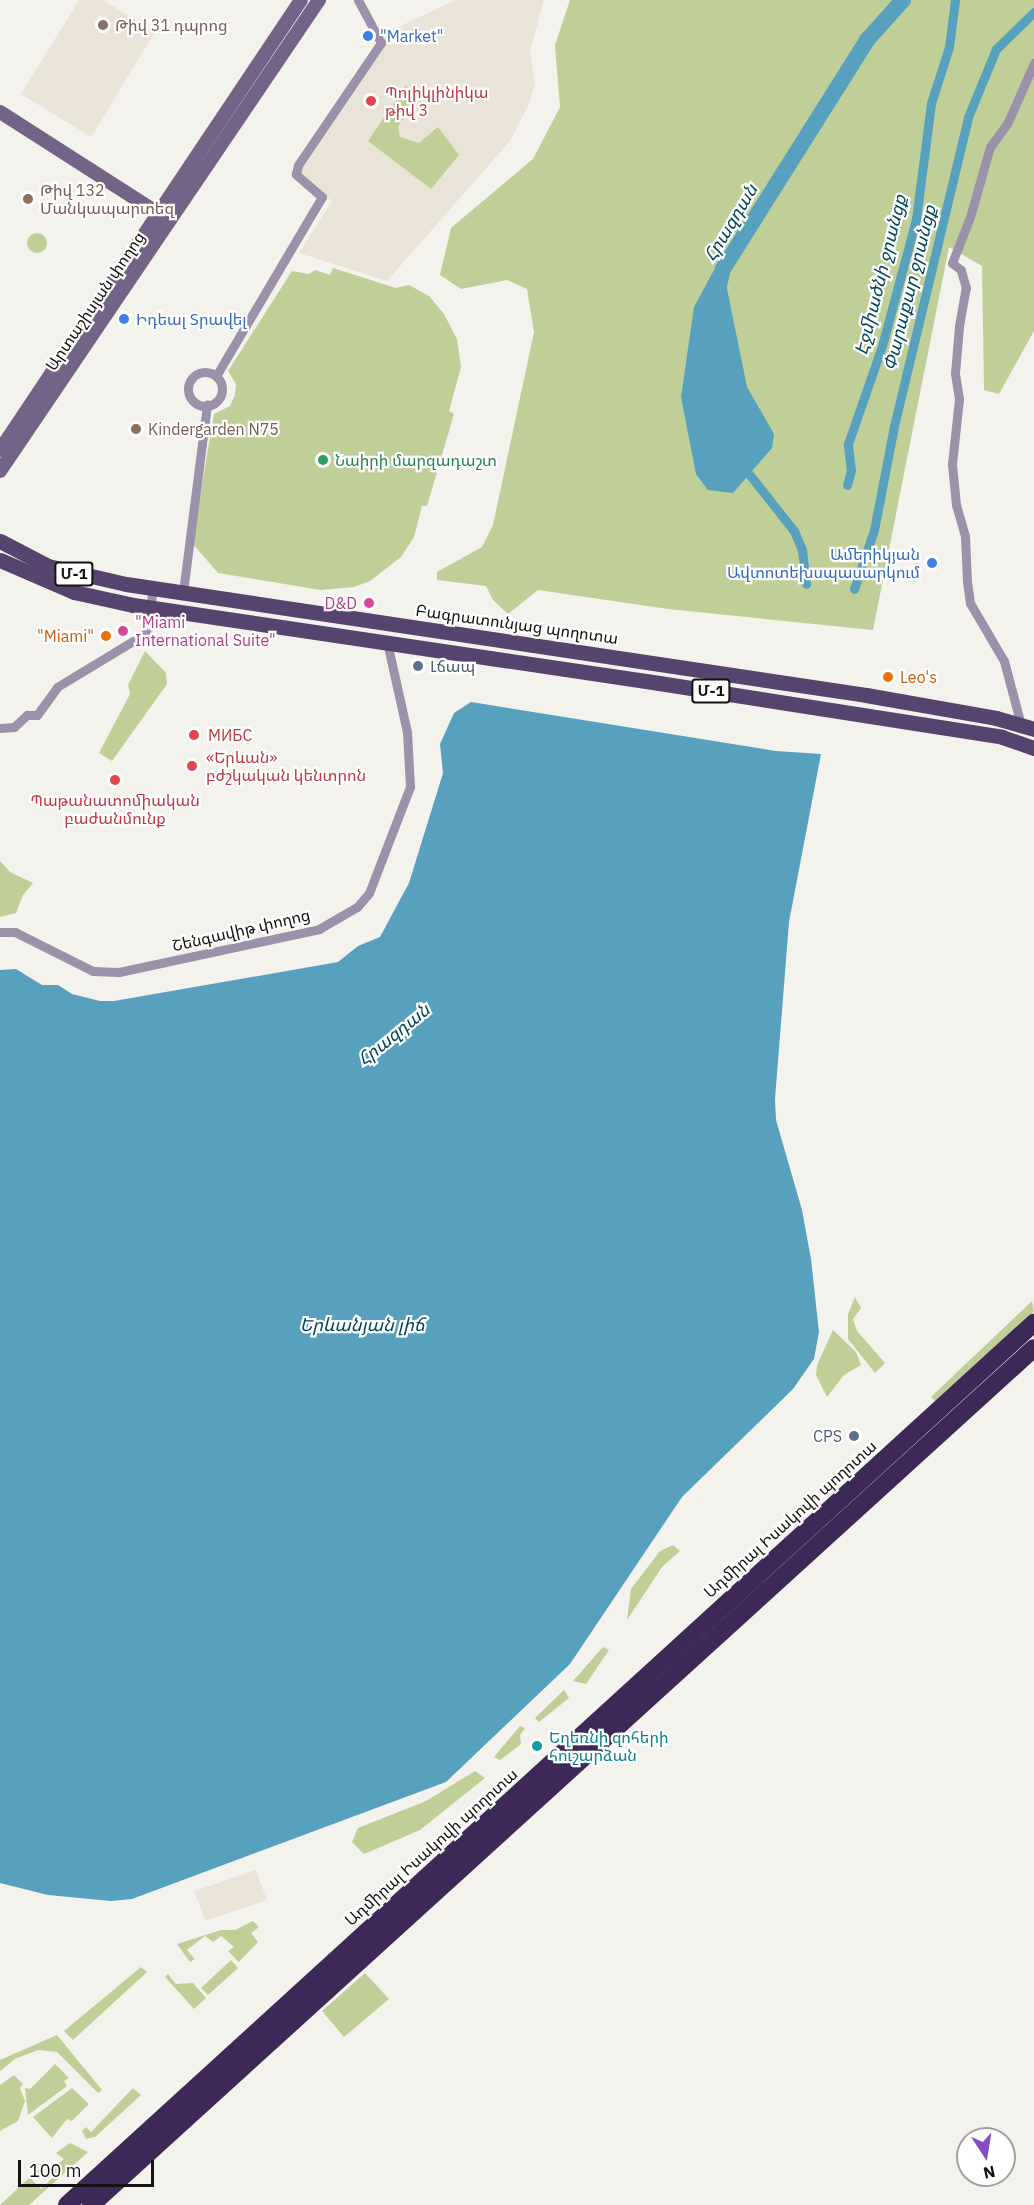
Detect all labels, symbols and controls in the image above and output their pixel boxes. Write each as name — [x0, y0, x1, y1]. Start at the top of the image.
place label: Թիվ 31 դպրոց — [115, 15, 228, 35]
marker: Թիվ 31 դպրոց — [96, 18, 110, 32]
place label: "Market" — [380, 26, 443, 46]
marker: "Market" — [361, 29, 375, 43]
place label: Պոլիկլինիկա թիվ 3 — [385, 82, 489, 120]
marker: Պոլիկլինիկա թիվ 3 — [362, 92, 380, 110]
place label: Թիվ 132 Մանկապարտեզ — [40, 180, 174, 218]
water label: Հրազդան — [700, 181, 762, 265]
marker: Թիվ 132 Մանկապարտեզ — [21, 192, 35, 206]
water label: Էջմիածնի ջրանցք — [851, 193, 911, 357]
water label: Փարաքար ջրանցք — [879, 203, 941, 373]
street label: Արտաշիսյան փողոց — [41, 228, 149, 374]
place label: Իդեալ Տրավել — [136, 309, 247, 329]
marker: Իդեալ Տրավել — [117, 312, 131, 326]
place label: Kindergarden N75 — [148, 419, 279, 439]
marker: Kindergarden N75 — [129, 422, 143, 436]
place label: Նաիրի մարզադաշտ — [335, 450, 497, 470]
marker: Նաիրի մարզադաշտ — [316, 453, 330, 467]
place label: Ամերիկյան Ավտոտեխսպասարկում — [727, 544, 920, 582]
marker: Ամերիկյան Ավտոտեխսպասարկում — [925, 556, 939, 570]
road number: Մ-1 — [53, 562, 95, 586]
place label: D&D — [324, 593, 357, 613]
marker: D&D — [362, 596, 376, 610]
street label: Բագրատունյաց պողոտա — [415, 600, 619, 648]
place label: "Miami International Suite" — [135, 612, 276, 650]
marker: "Miami International Suite" — [116, 624, 130, 638]
place label: "Miami" — [37, 626, 94, 646]
marker: "Miami" — [99, 629, 113, 643]
place label: Լճապ — [430, 656, 475, 676]
marker: Լճապ — [411, 659, 425, 673]
place label: Leo's — [900, 667, 937, 687]
marker: Leo's — [881, 670, 895, 684]
road number: Մ-1 — [690, 679, 732, 703]
place label: МИБС — [208, 725, 252, 745]
marker: МИБС — [185, 726, 203, 744]
place label: «Երևան» բժշկական կենտրոն — [206, 747, 366, 785]
marker: «Երևան» բժշկական կենտրոն — [183, 757, 201, 775]
marker: Պաթանատոմիական բաժանմունք — [106, 771, 124, 789]
place label: Պաթանատոմիական բաժանմունք — [30, 790, 200, 828]
street label: Շենգավիթ փողոց — [170, 905, 312, 955]
water label: Հրազդան — [354, 999, 434, 1071]
water label: Երևանյան լիճ — [300, 1314, 424, 1336]
place label: CPS — [813, 1426, 842, 1446]
marker: CPS — [847, 1429, 861, 1443]
street label: Ադմիրալ Իսակովի պողոտա — [700, 1436, 880, 1602]
place label: Եղեռնի զոհերի հուշարձան — [549, 1727, 668, 1765]
marker: Եղեռնի զոհերի հուշարձան — [530, 1739, 544, 1753]
street label: Ադմիրալ Իսակովի պողոտա — [341, 1764, 521, 1930]
north arrow — [956, 2127, 1016, 2187]
scale bar — [21, 2148, 158, 2186]
text: 100 m — [29, 2159, 81, 2182]
text: N — [982, 2162, 997, 2184]

